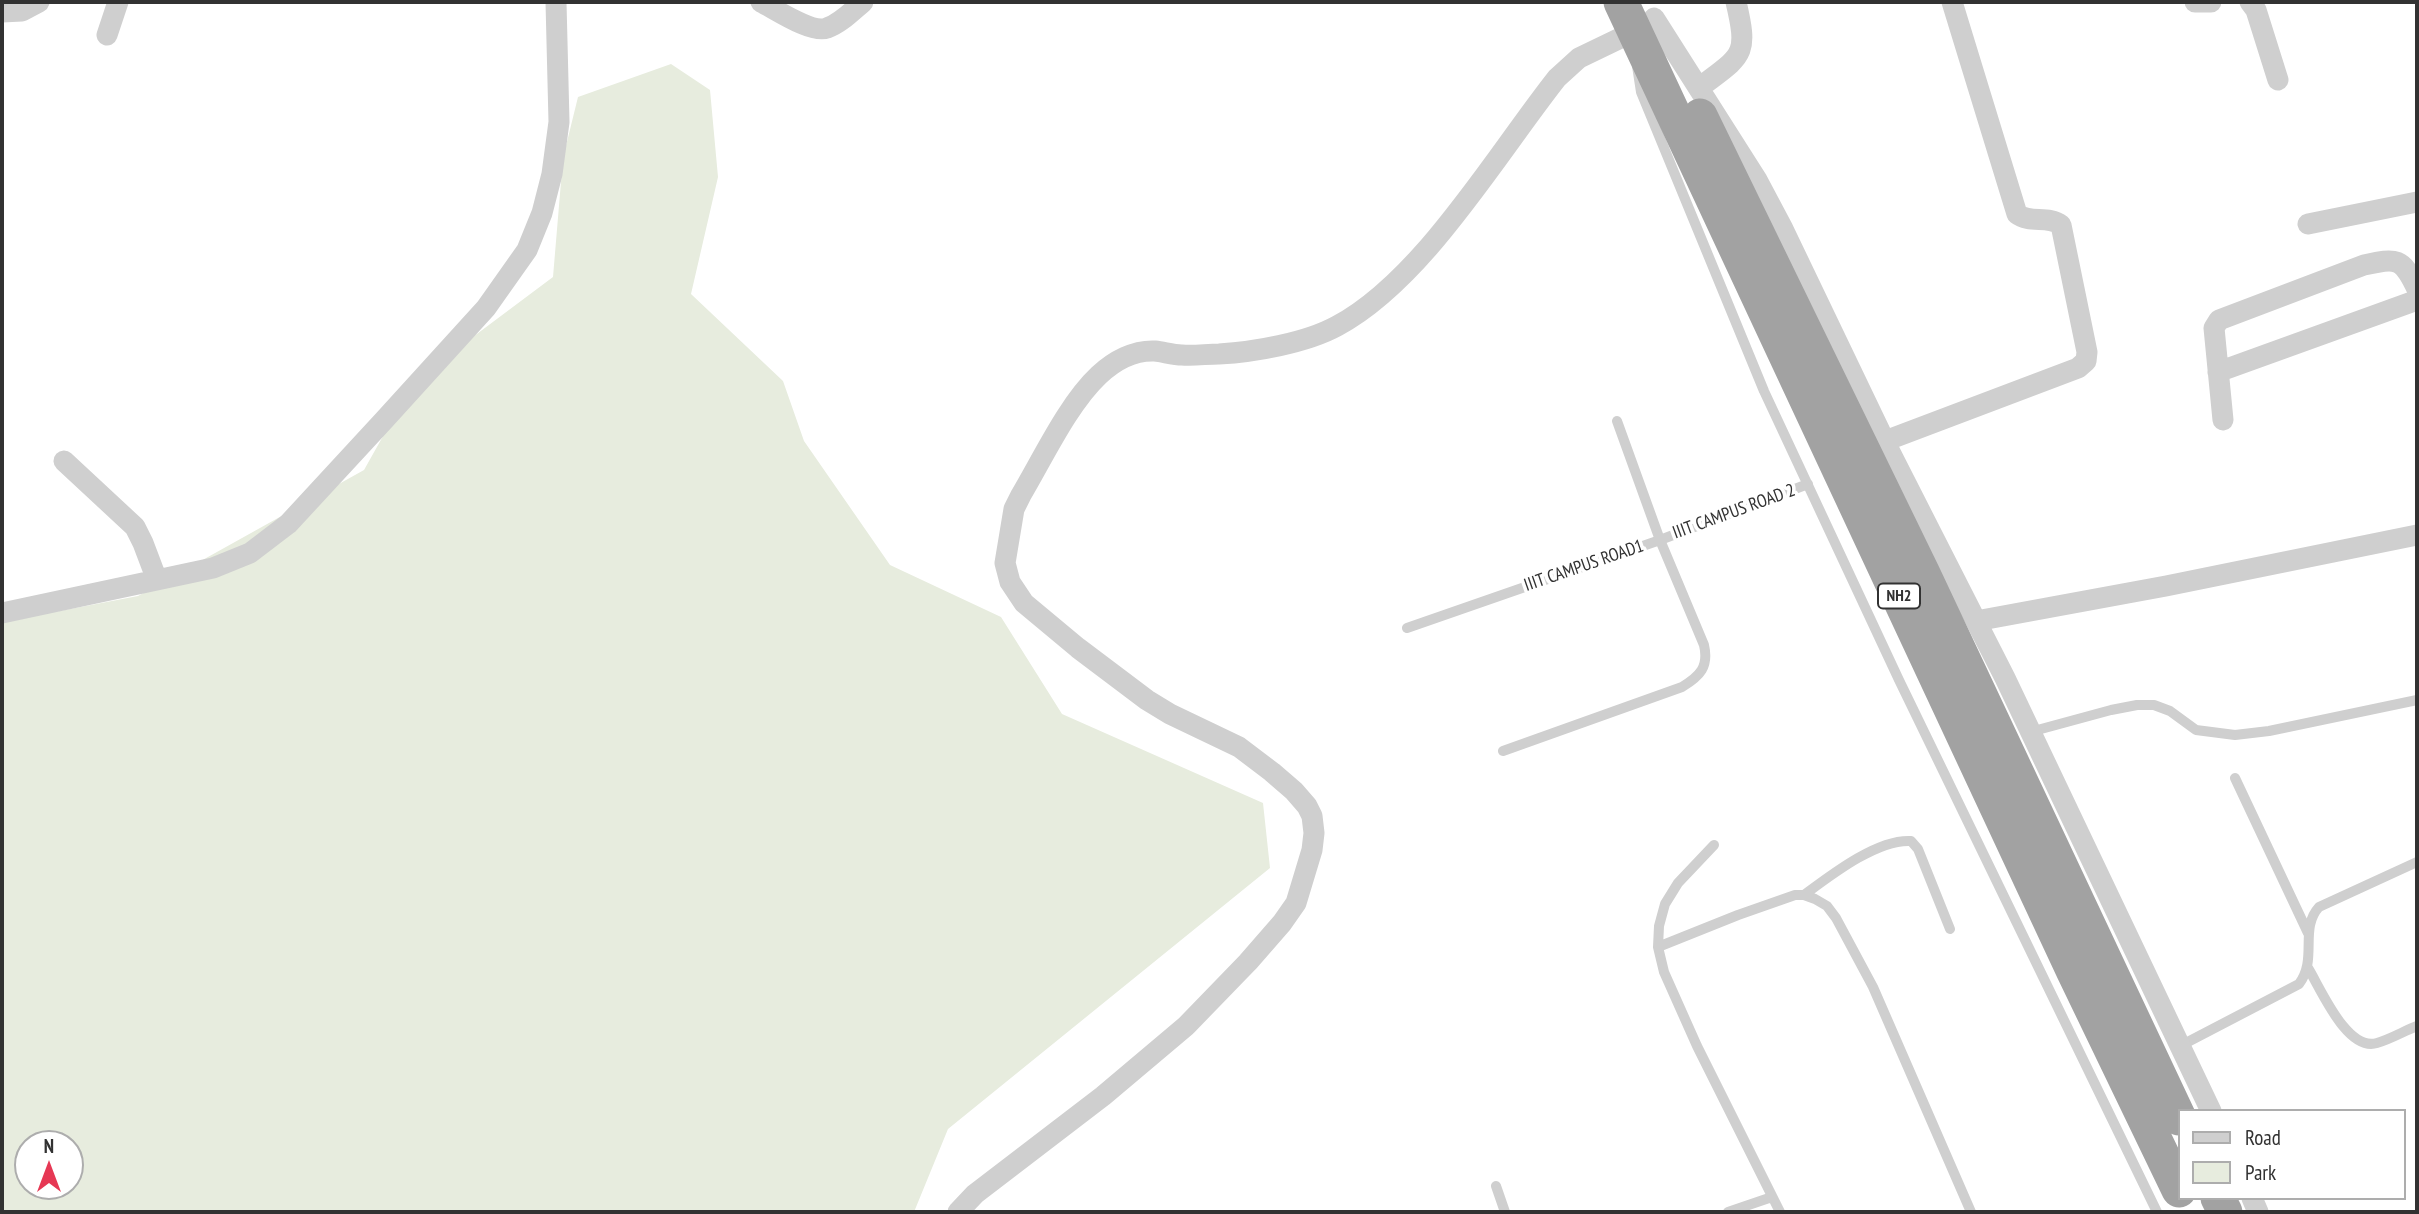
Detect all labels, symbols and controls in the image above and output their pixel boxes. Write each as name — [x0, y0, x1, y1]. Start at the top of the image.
street label: IIIT CAMPUS ROAD 2 — [1670, 480, 1798, 544]
street label: IIIT CAMPUS ROAD1 — [1521, 535, 1647, 597]
road number: NH2 — [1878, 583, 1920, 608]
legend — [2178, 1109, 2405, 1200]
text: Road — [2245, 1124, 2281, 1151]
north arrow — [14, 1130, 84, 1200]
text: N — [44, 1134, 54, 1158]
text: Park — [2245, 1159, 2276, 1186]

